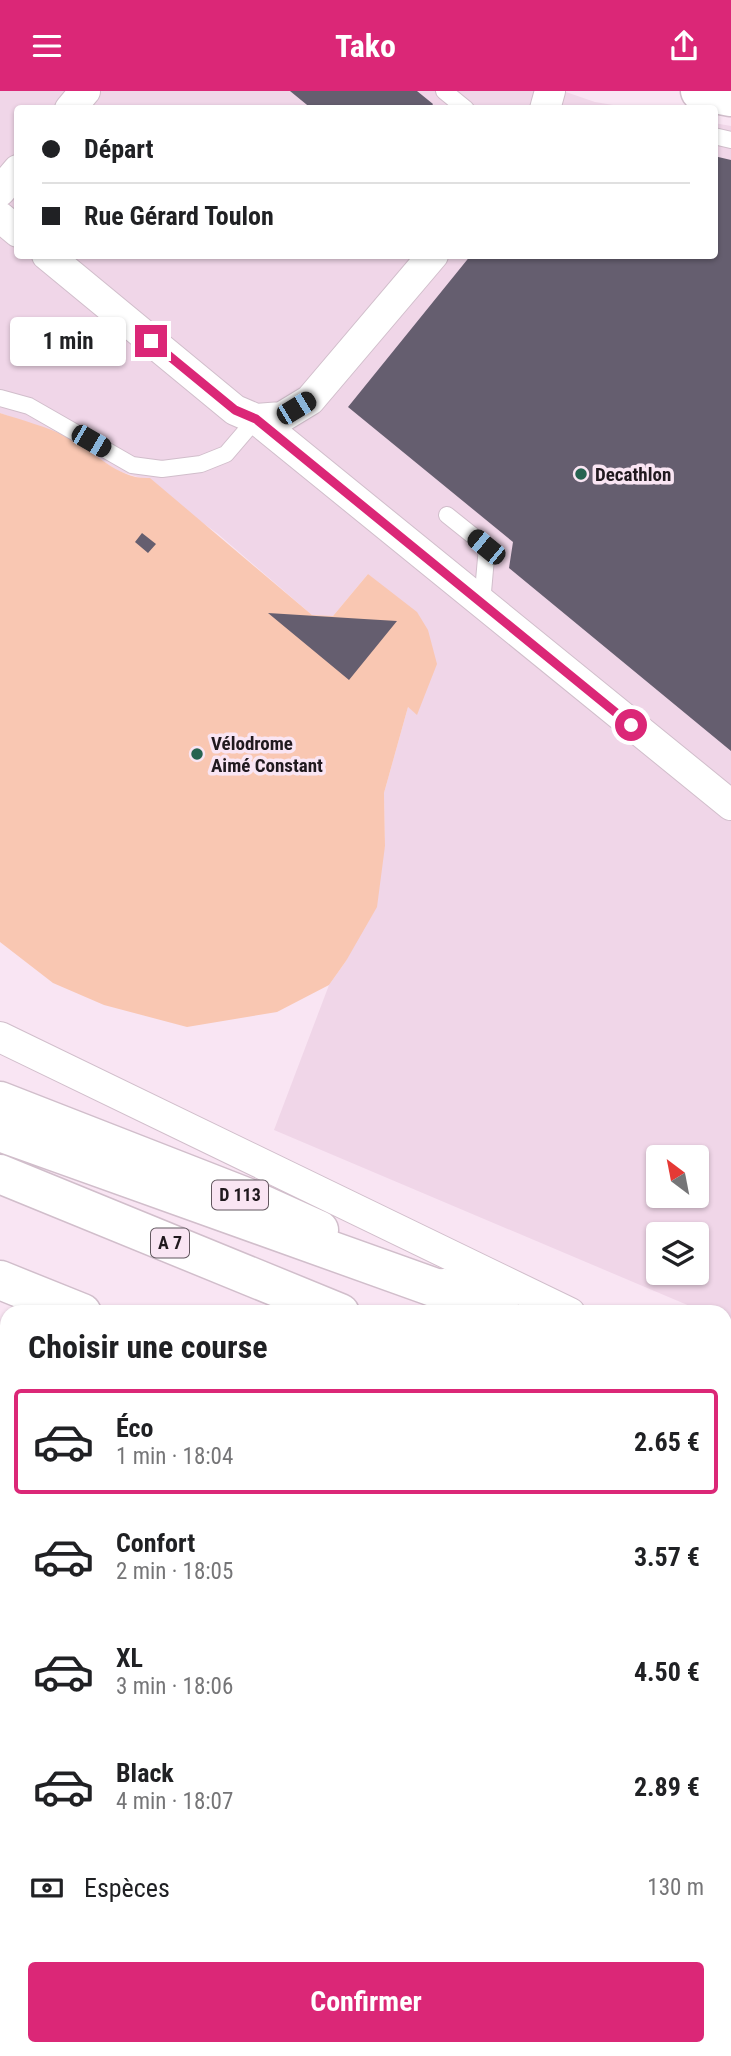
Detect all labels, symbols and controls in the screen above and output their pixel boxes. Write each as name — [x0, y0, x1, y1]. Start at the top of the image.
icon: menu — [28, 27, 66, 65]
text: Tako — [335, 27, 396, 65]
icon: share — [665, 27, 703, 65]
text: Départ — [84, 134, 153, 164]
text: Rue Gérard Toulon — [84, 201, 274, 231]
callout: 1 min — [11, 317, 127, 365]
route end — [135, 325, 167, 357]
text: 1 min — [42, 328, 94, 355]
car — [273, 388, 320, 428]
car — [68, 421, 115, 461]
place label: Decathlon — [595, 463, 671, 486]
marker: Decathlon — [573, 466, 589, 482]
car — [464, 526, 509, 568]
route start — [615, 709, 647, 741]
place label: Vélodrome Aimé Constant — [211, 732, 323, 777]
marker: Vélodrome Aimé Constant — [189, 746, 205, 762]
north arrow — [646, 1145, 709, 1207]
map controls — [646, 1145, 709, 1285]
road number: D 113 — [212, 1181, 268, 1210]
button: layers — [646, 1222, 709, 1285]
road number: A 7 — [151, 1229, 189, 1258]
text: Choisir une course — [28, 1328, 268, 1366]
icon: car — [32, 1410, 95, 1473]
text: Éco — [116, 1413, 153, 1443]
text: 2.65 € — [634, 1427, 700, 1457]
text: 1 min · 18:04 — [116, 1443, 233, 1470]
icon: car — [32, 1525, 95, 1588]
text: Confort — [116, 1528, 195, 1558]
text: 3.57 € — [634, 1542, 700, 1572]
text: 2 min · 18:05 — [116, 1558, 233, 1585]
icon: car — [32, 1640, 95, 1703]
text: XL — [116, 1643, 143, 1673]
text: 4.50 € — [634, 1657, 700, 1687]
text: 3 min · 18:06 — [116, 1673, 233, 1700]
icon: car — [32, 1755, 95, 1818]
text: Black — [116, 1758, 174, 1788]
text: 2.89 € — [634, 1772, 700, 1802]
text: 4 min · 18:07 — [116, 1788, 233, 1815]
icon: cash — [28, 1869, 66, 1907]
text: Espèces — [84, 1873, 170, 1903]
text: 130 m — [647, 1874, 704, 1901]
button: Confirmer — [28, 1962, 704, 2042]

